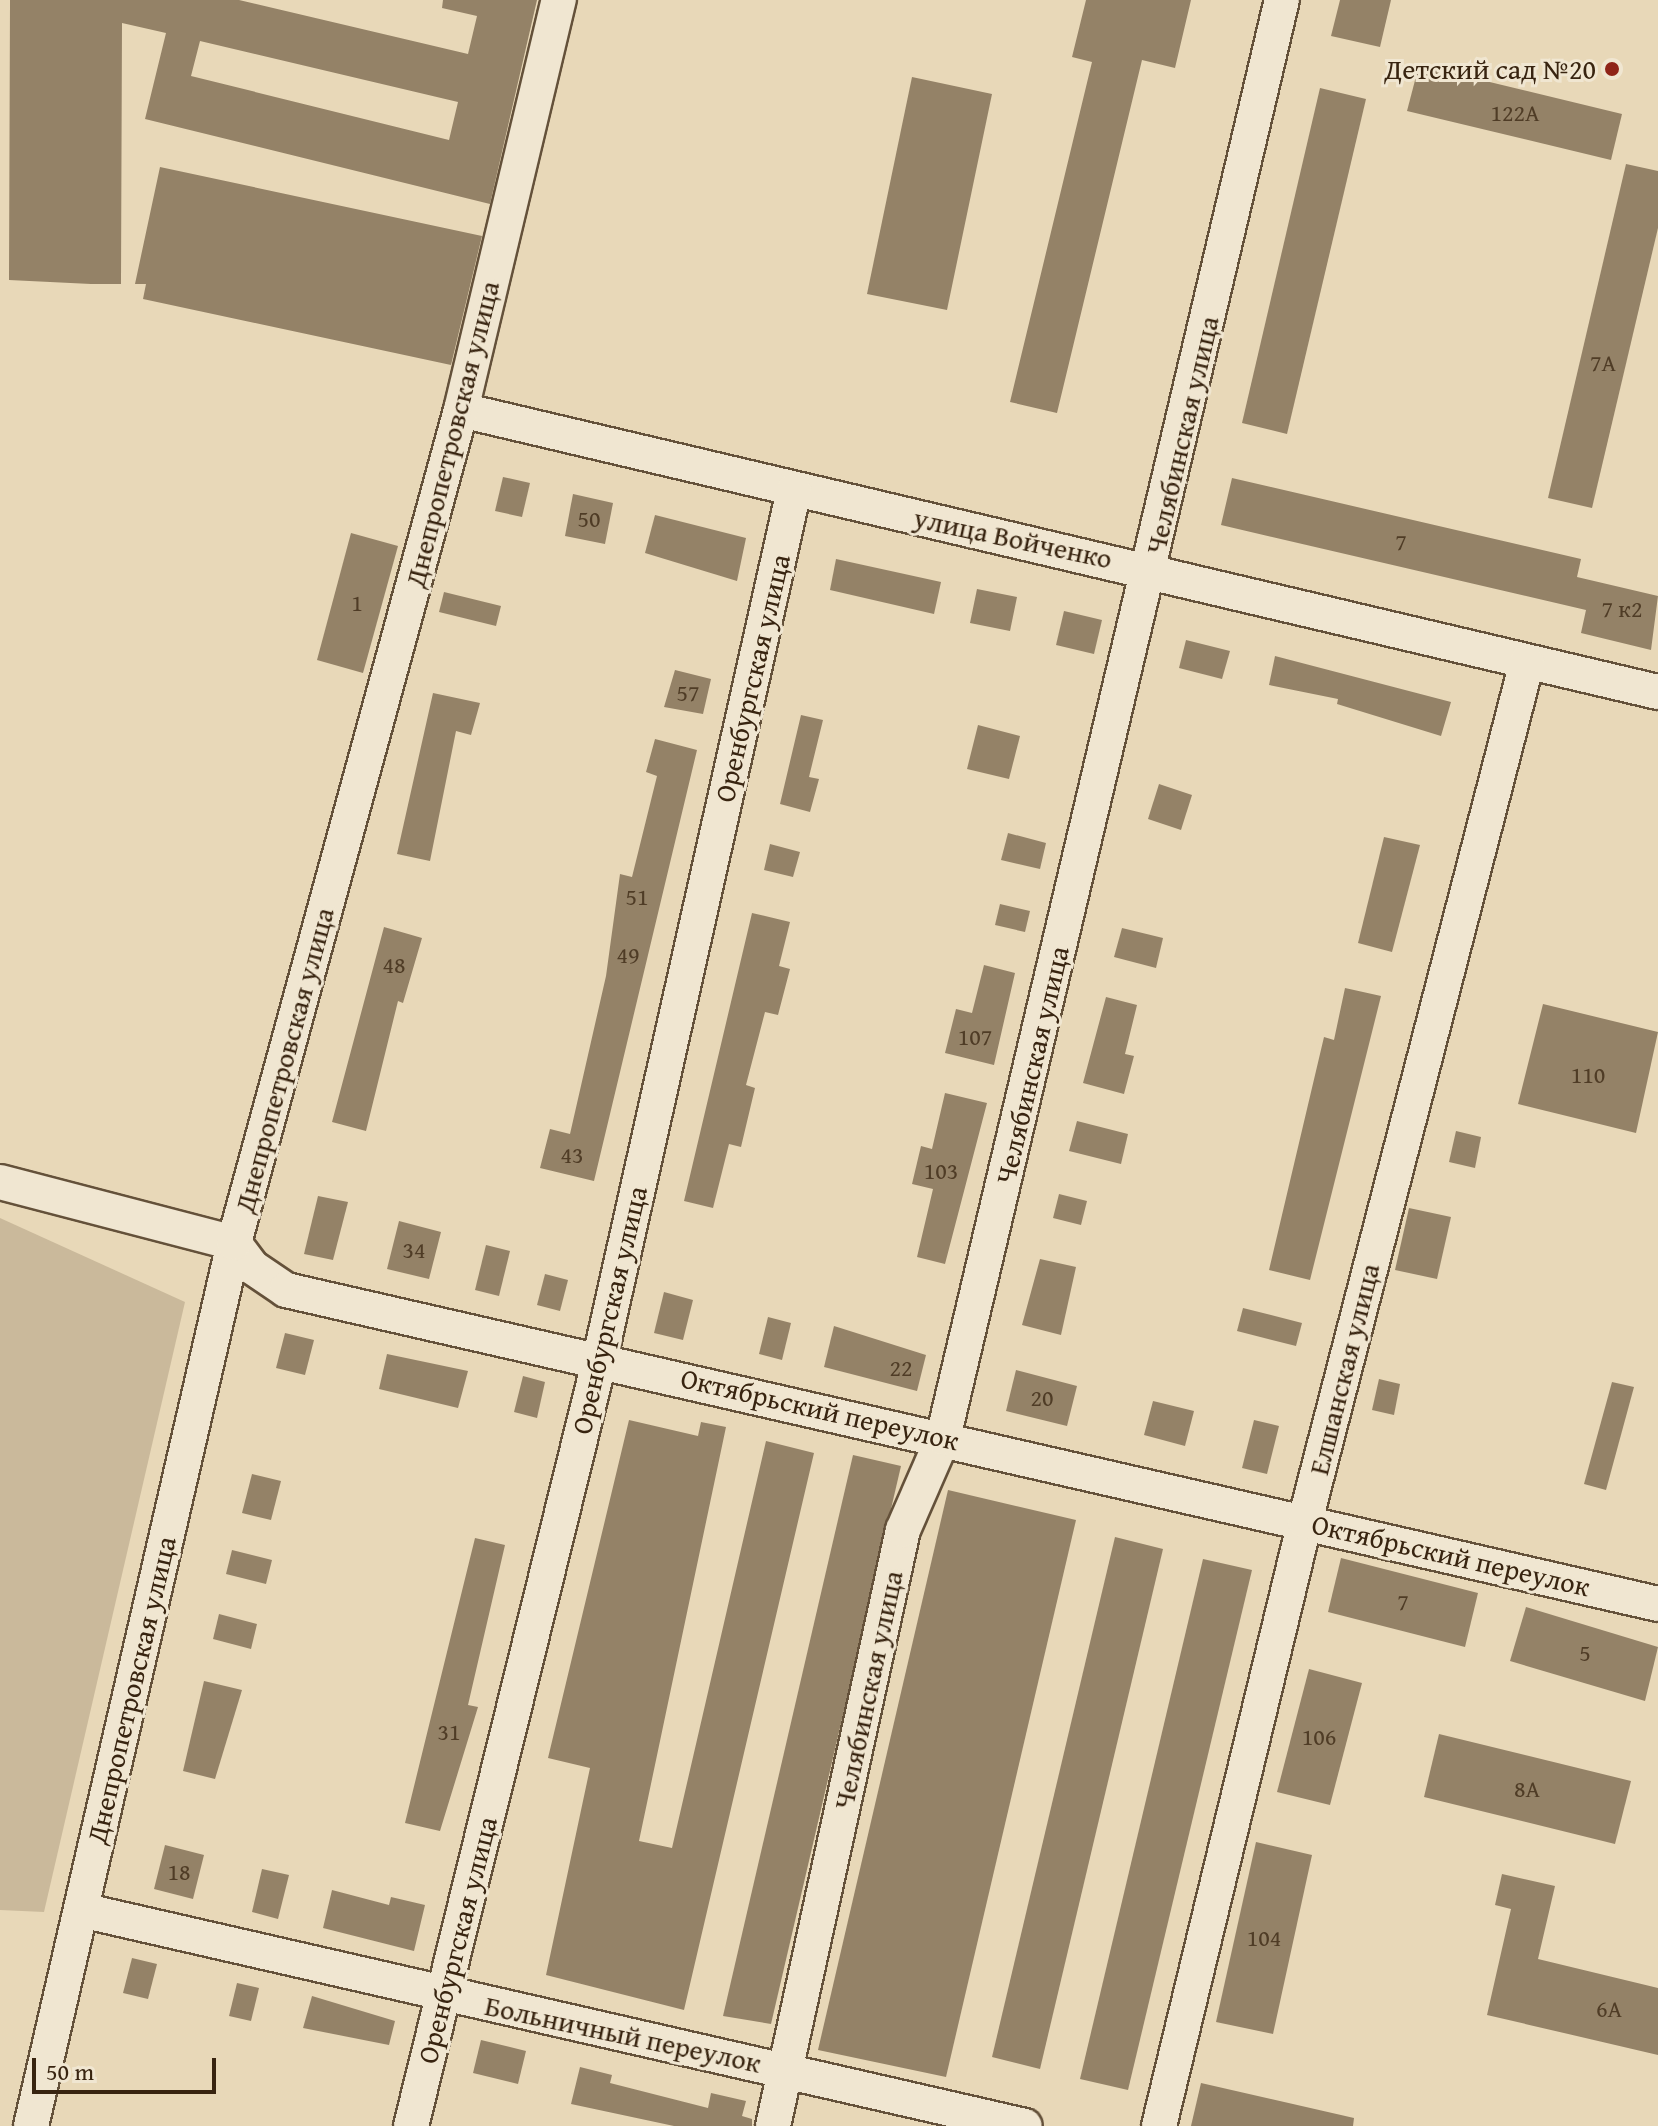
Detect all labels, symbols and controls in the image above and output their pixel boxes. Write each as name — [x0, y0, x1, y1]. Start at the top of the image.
place label: Детский сад №20 — [1384, 52, 1596, 86]
marker: Детский сад №20 — [1603, 60, 1621, 78]
house number: 122А — [1490, 99, 1540, 127]
street label: Днепропетровская улица — [398, 277, 506, 591]
street label: Челябинская улица — [1138, 313, 1226, 557]
house number: 7А — [1590, 349, 1616, 377]
street label: улица Войченко — [911, 501, 1115, 575]
house number: 50 — [577, 505, 601, 533]
house number: 7 — [1395, 528, 1407, 556]
street label: Оренбургская улица — [707, 551, 797, 805]
house number: 1 — [351, 589, 363, 617]
house number: 7 к2 — [1602, 595, 1642, 623]
house number: 57 — [676, 679, 700, 707]
house number: 51 — [625, 883, 649, 911]
street label: Днепропетровская улица — [227, 904, 341, 1216]
house number: 49 — [616, 941, 640, 969]
street label: Челябинская улица — [988, 943, 1076, 1187]
house number: 48 — [382, 951, 406, 979]
house number: 107 — [958, 1023, 992, 1051]
house number: 110 — [1571, 1061, 1605, 1089]
house number: 43 — [560, 1141, 584, 1169]
house number: 103 — [924, 1157, 958, 1185]
street label: Оренбургская улица — [564, 1183, 654, 1437]
house number: 34 — [402, 1236, 426, 1264]
street label: Елшанская улица — [1301, 1260, 1387, 1478]
house number: 22 — [889, 1354, 913, 1382]
street label: Октябрьский переулок — [678, 1361, 962, 1457]
house number: 20 — [1030, 1384, 1054, 1412]
street label: Октябрьский переулок — [1309, 1507, 1593, 1603]
street label: Днепропетровская улица — [79, 1533, 183, 1847]
street label: Челябинская улица — [826, 1567, 910, 1813]
house number: 7 — [1397, 1588, 1409, 1616]
house number: 5 — [1579, 1639, 1591, 1667]
house number: 31 — [437, 1718, 461, 1746]
house number: 106 — [1302, 1723, 1336, 1751]
house number: 8А — [1514, 1775, 1540, 1803]
street label: Оренбургская улица — [410, 1813, 504, 2067]
house number: 18 — [167, 1858, 191, 1886]
house number: 104 — [1247, 1924, 1281, 1952]
street label: Больничный переулок — [482, 1988, 764, 2080]
house number: 6А — [1596, 1995, 1622, 2023]
scale bar — [36, 2042, 220, 2092]
text: 50 m — [46, 2054, 94, 2089]

